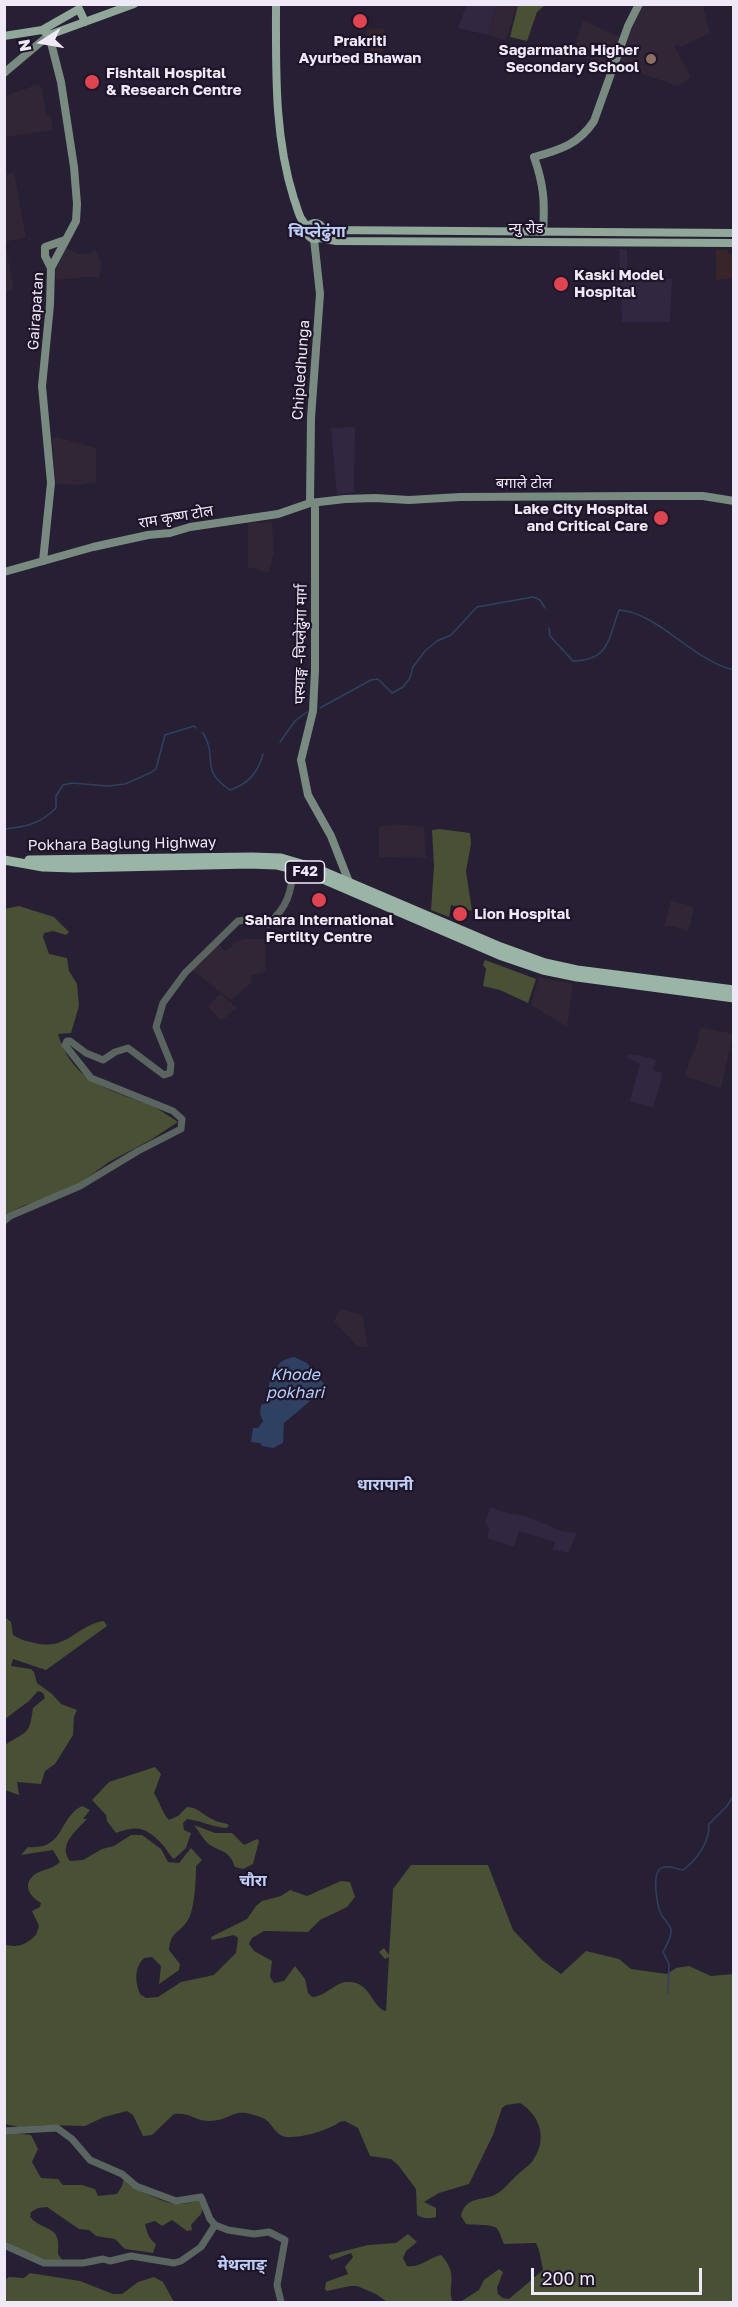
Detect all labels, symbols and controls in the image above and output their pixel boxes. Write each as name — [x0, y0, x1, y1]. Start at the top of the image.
north arrow — [12, 12, 72, 72]
marker: Prakriti Ayurbed Bhawan — [351, 12, 369, 30]
place label: Prakriti Ayurbed Bhawan — [299, 32, 421, 67]
text: N — [13, 38, 35, 53]
place label: Sagarmatha Higher Secondary School — [499, 41, 639, 76]
marker: Sagarmatha Higher Secondary School — [644, 52, 658, 66]
place label: Fishtail Hospital & Research Centre — [106, 64, 242, 99]
marker: Fishtail Hospital & Research Centre — [83, 73, 101, 91]
street label: न्यु रोड — [509, 219, 543, 237]
district label: चिप्लेढुंगा — [288, 222, 346, 242]
place label: Kaski Model Hospital — [574, 266, 664, 301]
street label: Gairapatan — [24, 271, 48, 351]
marker: Kaski Model Hospital — [552, 275, 570, 293]
street label: Chipledhunga — [289, 319, 313, 421]
street label: बगाले टोल — [496, 474, 552, 492]
place label: Lake City Hospital and Critical Care — [514, 500, 648, 535]
street label: राम कृष्ण टोल — [137, 502, 215, 532]
marker: Lake City Hospital and Critical Care — [652, 509, 670, 527]
street label: पस्याङ्ग -चिप्लेढुंगा मार्ग — [291, 584, 311, 704]
street label: Pokhara Baglung Highway — [27, 833, 217, 855]
road number: F42 — [286, 861, 324, 883]
marker: Sahara International Fertilty Centre — [310, 891, 328, 909]
marker: Lion Hospital — [451, 905, 469, 923]
place label: Lion Hospital — [474, 905, 570, 923]
place label: Sahara International Fertilty Centre — [244, 911, 394, 946]
water label: Khode pokhari — [266, 1365, 324, 1403]
district label: धारापानी — [357, 1475, 413, 1495]
district label: चौरा — [239, 1871, 267, 1891]
district label: मेथलाङ् — [217, 2255, 267, 2275]
scale bar — [534, 2256, 705, 2294]
text: 200 m — [542, 2267, 595, 2289]

